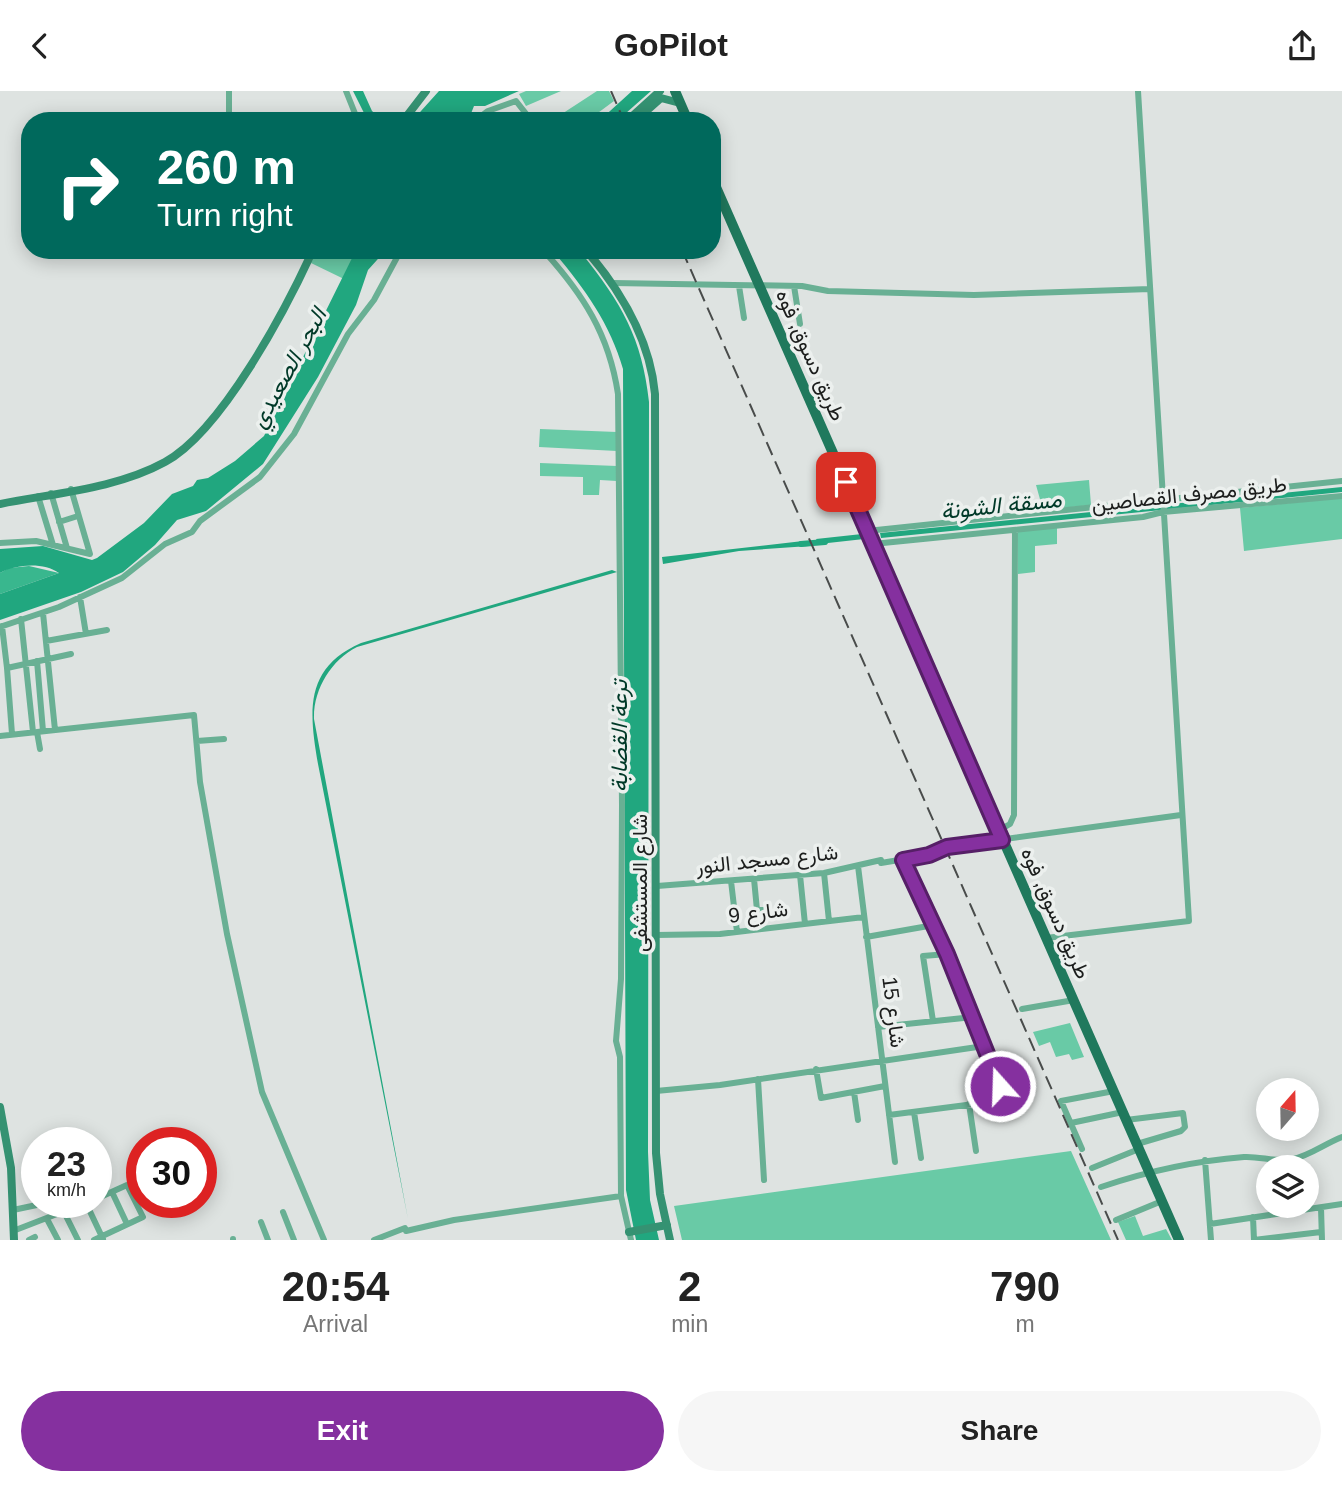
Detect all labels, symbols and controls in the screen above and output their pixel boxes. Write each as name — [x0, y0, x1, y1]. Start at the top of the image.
icon: back — [21, 27, 59, 65]
text: GoPilot — [614, 27, 728, 63]
icon: share — [1283, 27, 1321, 65]
icon: right — [42, 140, 133, 231]
text: 260 m — [157, 140, 296, 194]
text: Turn right — [157, 197, 293, 233]
street label: طريق دسوق, فوه — [770, 286, 850, 425]
water label: البحر الصعيدي — [244, 301, 338, 435]
pin — [816, 452, 876, 512]
icon: arrive — [827, 463, 865, 501]
street label: طريق مصرف القصاصين — [1090, 472, 1288, 518]
water label: مسقة الشونة — [939, 486, 1064, 526]
water label: ترعة القضابة — [606, 677, 634, 792]
street label: شارع المستشفى — [628, 814, 654, 952]
street label: شارع مسجد النور — [694, 840, 840, 881]
street label: طريق دسوق, فوه — [1015, 844, 1095, 983]
street label: شارع 9 — [727, 897, 789, 930]
street label: شارع 15 — [875, 975, 910, 1049]
position arrow — [963, 1049, 1037, 1123]
north arrow — [1256, 1078, 1320, 1141]
map controls — [1256, 1078, 1319, 1218]
speed limit sign: 30 — [126, 1127, 217, 1218]
text: 23 — [47, 1144, 86, 1183]
button: layers — [1256, 1155, 1319, 1218]
text: km/h — [47, 1180, 86, 1200]
text: 20:54 — [282, 1263, 389, 1310]
text: 2 — [678, 1263, 701, 1310]
text: 790 — [990, 1263, 1060, 1310]
text: Arrival — [303, 1311, 368, 1337]
text: min — [671, 1311, 708, 1337]
text: m — [1016, 1311, 1035, 1337]
button: Exit — [21, 1391, 664, 1471]
button: Share — [678, 1391, 1321, 1471]

